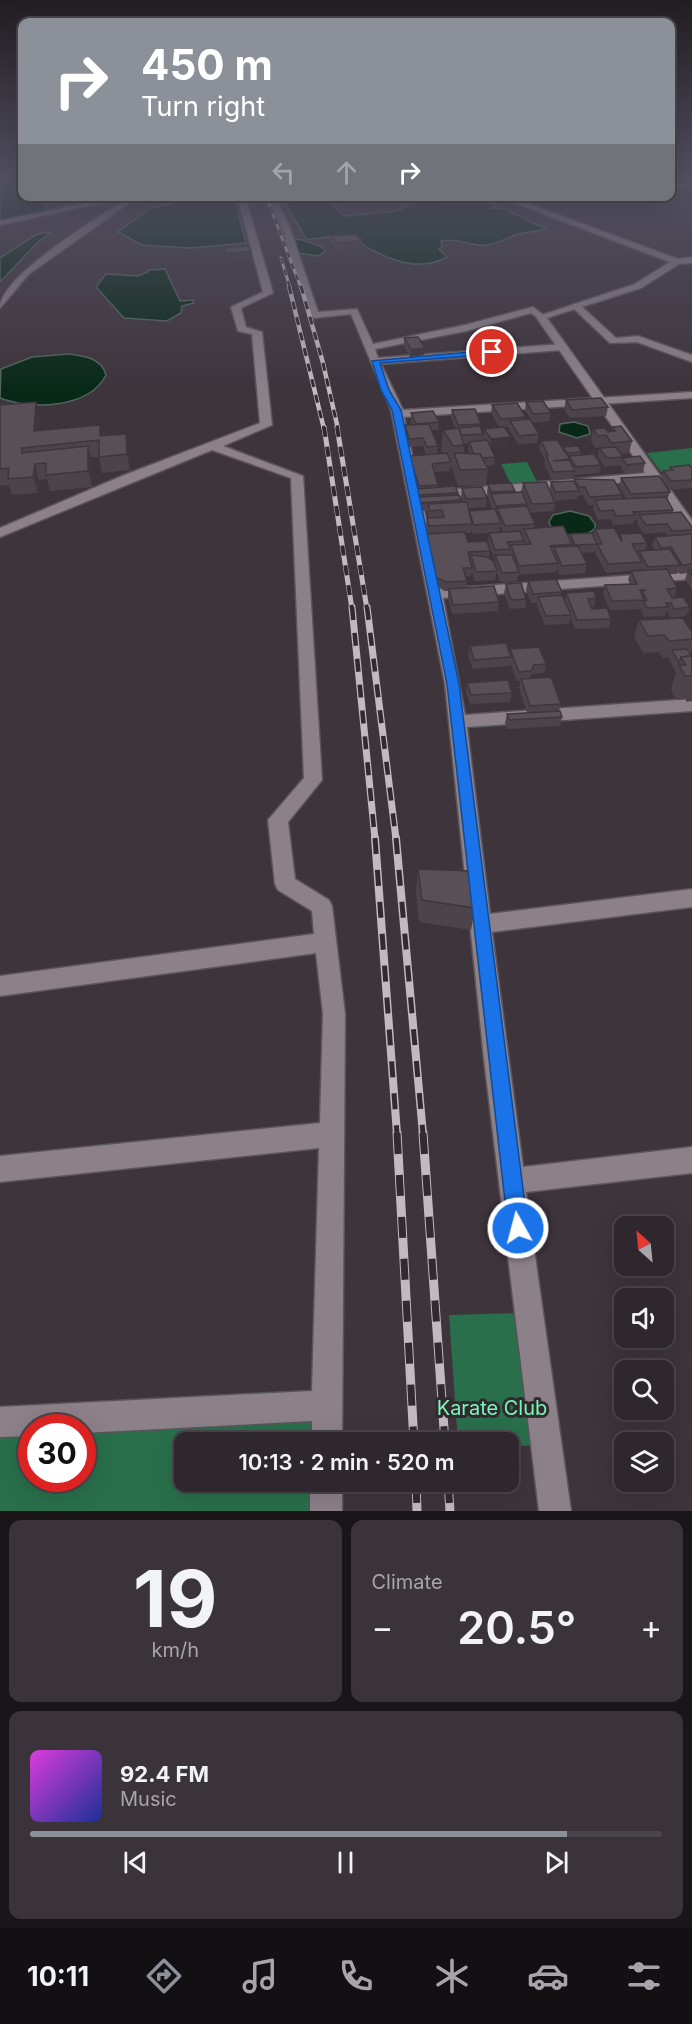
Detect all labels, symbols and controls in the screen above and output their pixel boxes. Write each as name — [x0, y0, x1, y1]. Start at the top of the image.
text: 450 m — [141, 39, 273, 90]
icon: right — [42, 42, 120, 120]
text: Turn right — [141, 90, 265, 123]
icon: left — [267, 156, 300, 189]
icon: ahead — [330, 156, 363, 189]
icon: right — [393, 156, 426, 189]
pin — [466, 326, 517, 377]
icon: arrive — [475, 335, 508, 368]
position arrow — [486, 1196, 550, 1260]
north arrow — [614, 1216, 674, 1276]
map controls — [614, 1216, 674, 1492]
button: sound — [614, 1288, 674, 1348]
button: search — [614, 1360, 674, 1420]
park label: Karate Club — [437, 1396, 547, 1420]
speed limit sign: 30 — [18, 1414, 96, 1492]
button: layers — [614, 1432, 674, 1492]
text: 10:13 · 2 min · 520 m — [238, 1449, 455, 1475]
text: 19 — [133, 1551, 217, 1646]
text: Climate — [372, 1570, 443, 1594]
text: 20.5° — [457, 1600, 576, 1655]
text: − — [372, 1607, 393, 1647]
text: + — [640, 1607, 662, 1647]
text: km/h — [151, 1638, 199, 1662]
text: 92.4 FM — [120, 1761, 209, 1787]
text: Music — [120, 1787, 177, 1811]
icon: previous — [119, 1846, 152, 1879]
icon: pause — [329, 1846, 362, 1879]
icon: next — [540, 1846, 573, 1879]
icon: directions — [143, 1955, 185, 1997]
icon: music — [239, 1955, 281, 1997]
icon: phone — [335, 1955, 377, 1997]
icon: climate — [431, 1955, 473, 1997]
icon: car — [527, 1955, 569, 1997]
icon: filters — [623, 1955, 665, 1997]
text: 10:11 — [27, 1960, 89, 1993]

